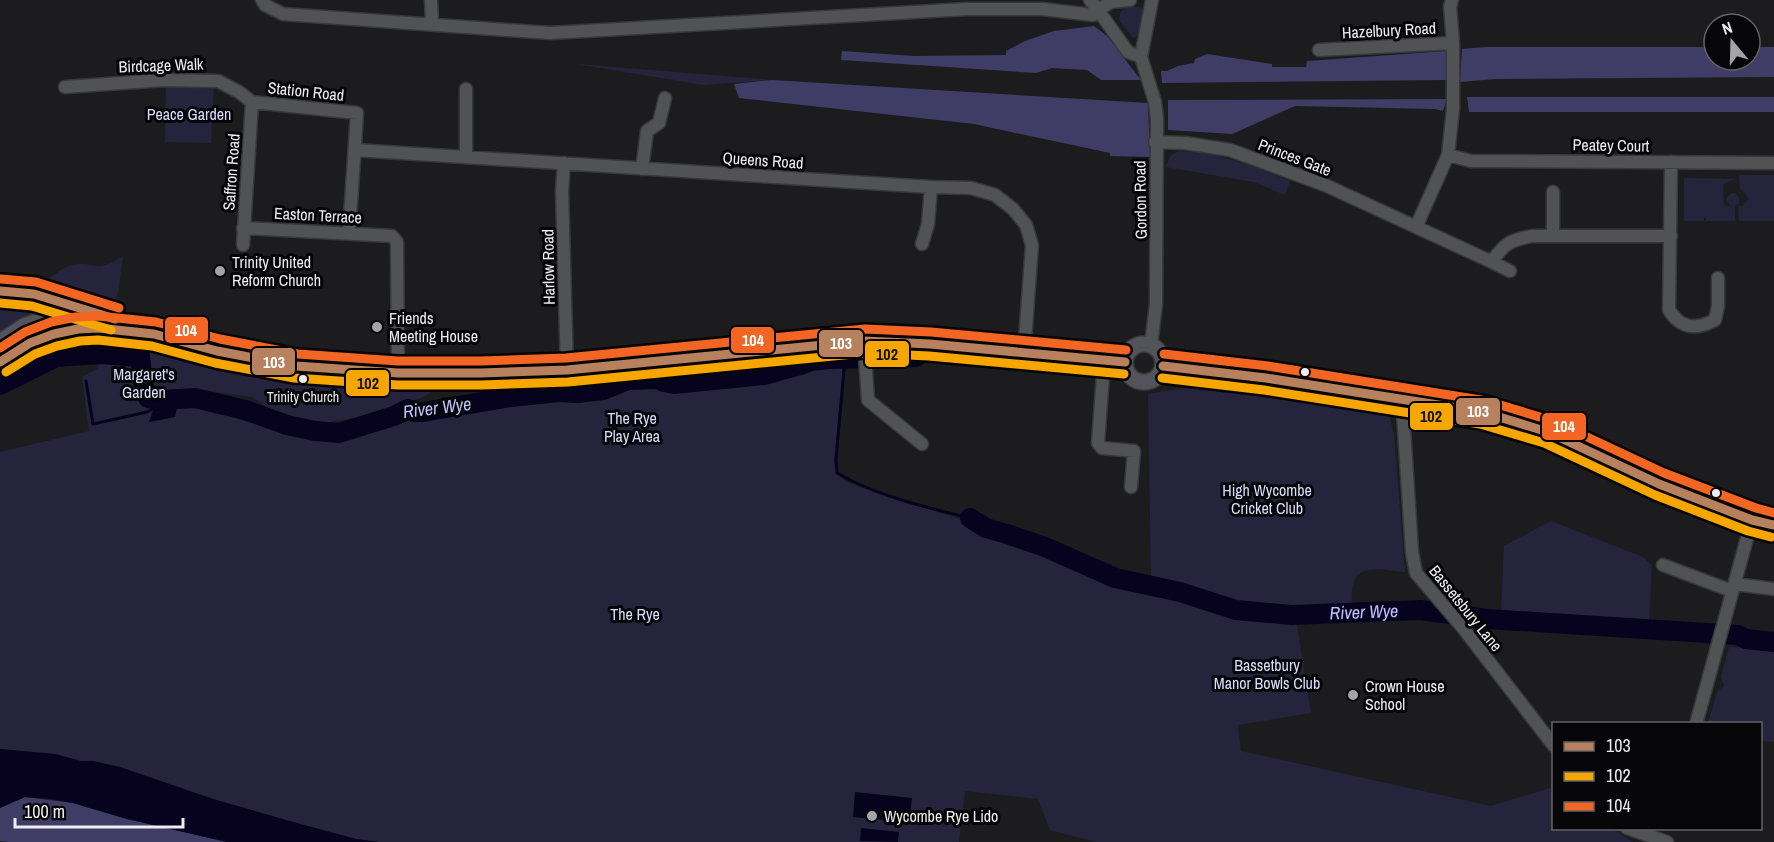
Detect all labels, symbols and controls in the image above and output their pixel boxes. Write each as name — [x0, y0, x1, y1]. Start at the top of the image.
north arrow — [1702, 12, 1762, 72]
text: N — [1719, 16, 1735, 40]
street label: Hazelbury Road — [1341, 17, 1437, 43]
street label: Birdcage Walk — [118, 53, 204, 77]
street label: Station Road — [267, 76, 345, 106]
park label: Peace Garden — [147, 103, 231, 125]
street label: Saffron Road — [217, 133, 245, 211]
street label: Princes Gate — [1255, 133, 1335, 181]
street label: Peatey Court — [1573, 133, 1650, 157]
street label: Queens Road — [722, 146, 804, 174]
street label: Gordon Road — [1128, 160, 1152, 240]
street label: Easton Terrace — [273, 202, 363, 228]
street label: Harlow Road — [536, 229, 560, 305]
place label: Trinity United Reform Church — [232, 251, 321, 291]
marker: Trinity United Reform Church — [213, 264, 227, 278]
place label: Friends Meeting House — [389, 307, 478, 347]
line badge: 104 — [164, 316, 209, 344]
text: 104 — [175, 319, 198, 341]
marker: Friends Meeting House — [370, 320, 384, 334]
line badge: 104 — [730, 326, 775, 354]
text: 104 — [742, 329, 765, 351]
line badge: 103 — [818, 329, 864, 358]
text: 103 — [830, 332, 852, 354]
line badge: 102 — [864, 340, 910, 368]
text: 102 — [876, 343, 898, 365]
line badge: 103 — [251, 347, 296, 376]
text: 103 — [263, 351, 285, 373]
park label: Margaret's Garden — [113, 363, 175, 403]
unlabelled marker — [1299, 366, 1311, 378]
line badge: 102 — [345, 369, 390, 397]
text: 102 — [357, 372, 379, 394]
marker: Trinity Church — [297, 373, 309, 385]
place label: Trinity Church — [267, 388, 339, 406]
water label: River Wye — [401, 391, 473, 424]
line badge: 103 — [1455, 397, 1501, 426]
text: 103 — [1467, 400, 1489, 422]
line badge: 102 — [1409, 402, 1454, 431]
text: 102 — [1420, 405, 1442, 427]
park label: The Rye Play Area — [604, 407, 661, 447]
line badge: 104 — [1541, 412, 1587, 441]
text: 104 — [1553, 415, 1576, 437]
park label: High Wycombe Cricket Club — [1222, 479, 1312, 519]
unlabelled marker — [1710, 487, 1722, 499]
street label: Bassetsbury Lane — [1424, 560, 1508, 656]
water label: River Wye — [1329, 598, 1399, 626]
park label: The Rye — [610, 603, 660, 625]
park label: Bassetbury Manor Bowls Club — [1214, 654, 1320, 694]
place label: Crown House School — [1365, 675, 1444, 715]
marker: Crown House School — [1346, 688, 1360, 702]
legend — [1552, 722, 1762, 830]
text: 103 — [1606, 733, 1631, 758]
text: 102 — [1606, 763, 1631, 788]
scale bar — [15, 791, 183, 829]
text: 104 — [1606, 793, 1631, 818]
text: 100 m — [24, 799, 65, 824]
place label: Wycombe Rye Lido — [884, 805, 998, 827]
marker: Wycombe Rye Lido — [865, 809, 879, 823]

